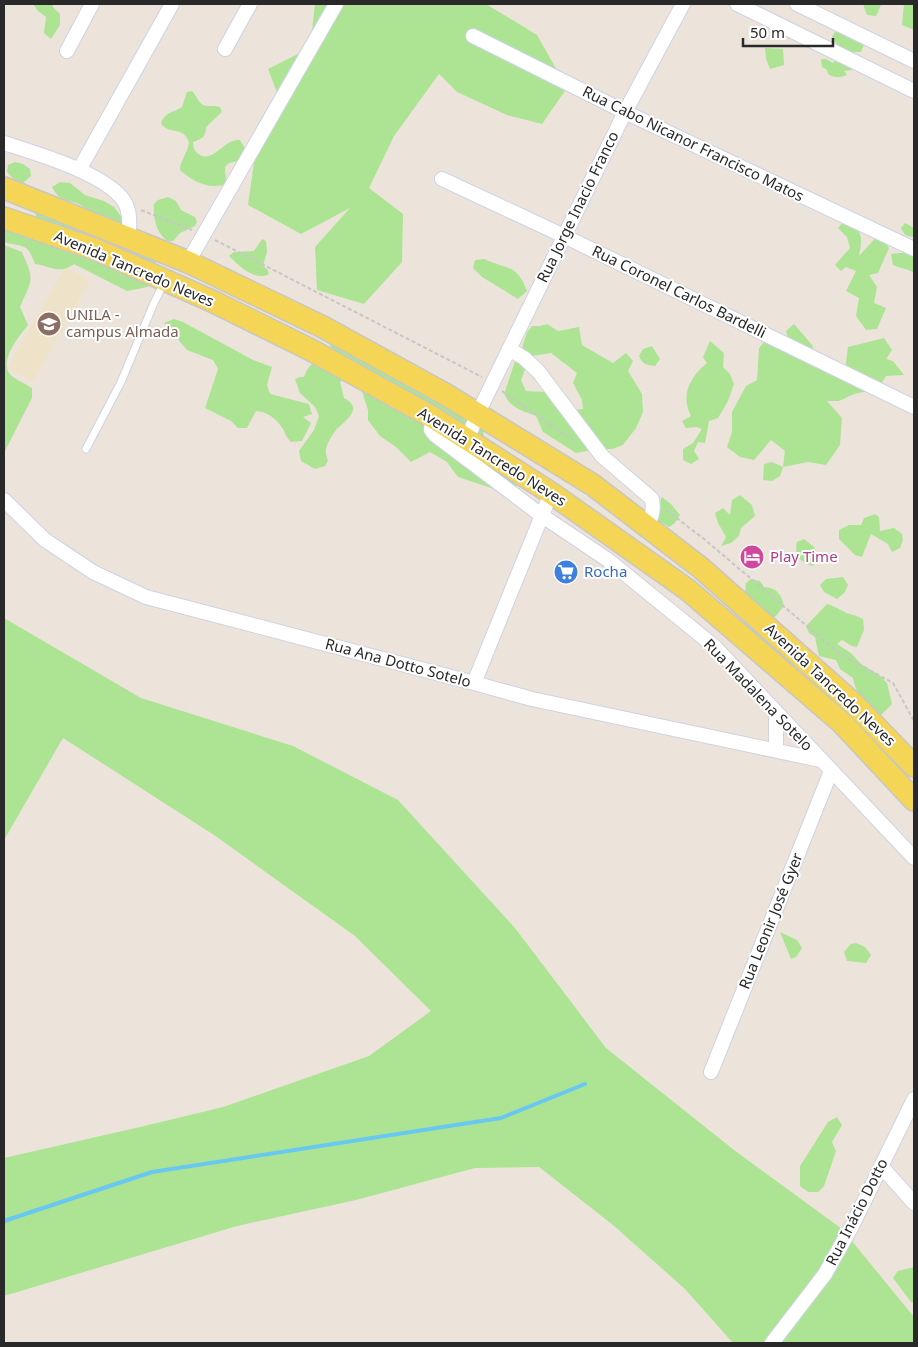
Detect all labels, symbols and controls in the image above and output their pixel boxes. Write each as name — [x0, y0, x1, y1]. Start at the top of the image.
scale bar — [743, 15, 833, 47]
text: 50 m — [750, 22, 785, 42]
street label: Rua Cabo Nicanor Francisco Matos — [579, 81, 807, 206]
street label: Rua Jorge Inacio Franco — [532, 128, 623, 286]
street label: Avenida Tancredo Neves — [51, 225, 217, 311]
street label: Rua Coronel Carlos Bardelli — [589, 240, 770, 342]
place label: UNILA - campus Almada — [66, 304, 179, 341]
school or university icon: UNILA - campus Almada — [36, 311, 62, 337]
street label: Avenida Tancredo Neves — [414, 402, 571, 510]
hotel icon: Play Time — [739, 544, 765, 570]
place label: Play Time — [770, 546, 838, 566]
supermarket icon: Rocha — [553, 559, 579, 585]
place label: Rocha — [584, 561, 627, 581]
street label: Avenida Tancredo Neves — [761, 618, 900, 750]
street label: Rua Ana Dotto Sotelo — [323, 633, 473, 691]
street label: Rua Madalena Sotelo — [700, 634, 818, 755]
street label: Rua Leonir José Gyer — [734, 849, 807, 992]
street label: Rua Inácio Dotto — [820, 1155, 892, 1269]

